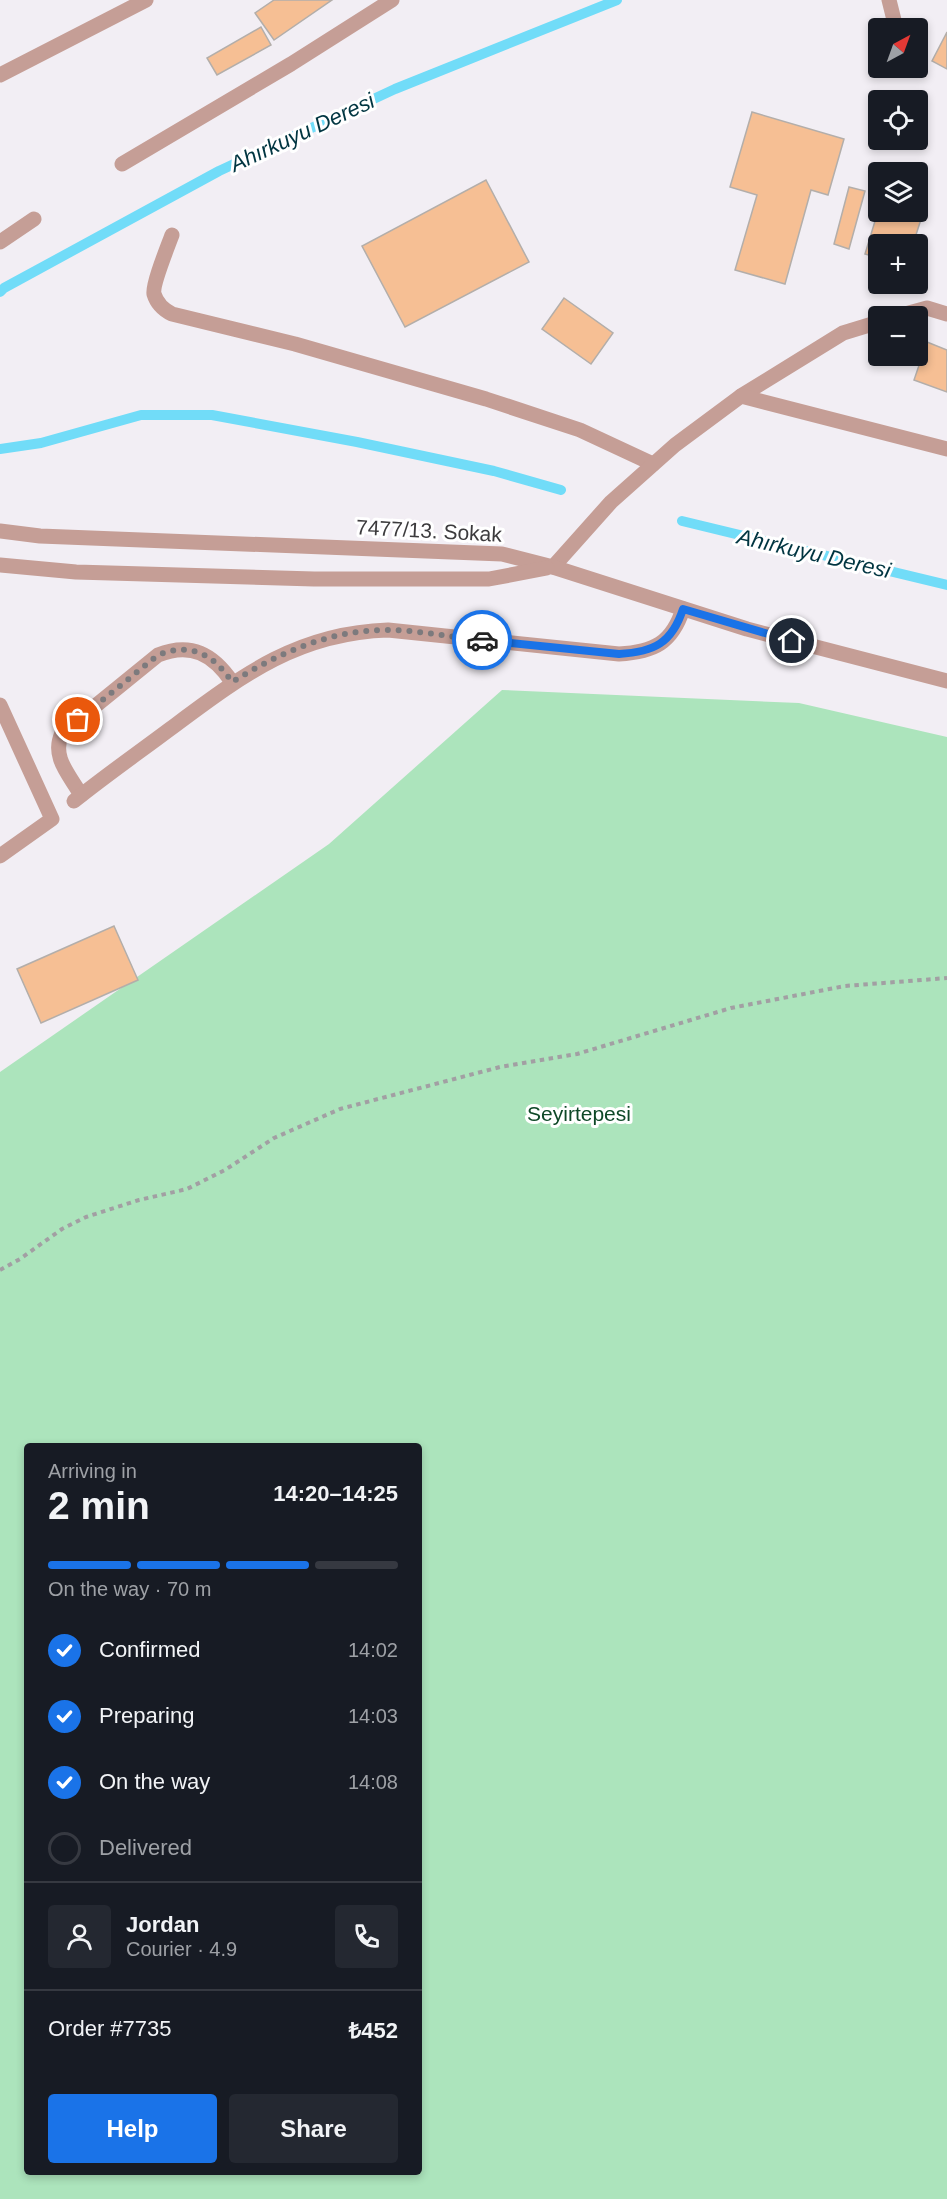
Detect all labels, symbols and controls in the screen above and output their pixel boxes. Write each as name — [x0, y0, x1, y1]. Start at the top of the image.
north arrow — [868, 18, 928, 78]
map controls — [868, 18, 928, 366]
water label: Ahırkuyu Deresi — [224, 88, 379, 178]
button: locate — [868, 90, 928, 150]
button: layers — [868, 162, 928, 222]
button: + — [868, 234, 928, 294]
button: − — [868, 306, 928, 366]
street label: 7477/13. Sokak — [356, 515, 503, 546]
water label: Ahırkuyu Deresi — [733, 523, 894, 584]
courier — [452, 610, 512, 670]
pin — [766, 615, 817, 666]
icon: car — [466, 624, 499, 657]
icon: home — [775, 624, 808, 657]
pin — [52, 694, 103, 745]
icon: bag — [61, 703, 94, 736]
park label: Seyirtepesi — [527, 1102, 631, 1125]
text: Arriving in — [48, 1460, 137, 1482]
text: 14:20–14:25 — [273, 1481, 398, 1506]
text: 2 min — [48, 1484, 150, 1527]
text: On the way · 70 m — [48, 1578, 211, 1600]
icon: check — [48, 1634, 81, 1667]
text: Confirmed — [99, 1637, 200, 1662]
text: 14:02 — [348, 1639, 398, 1661]
icon: check — [48, 1700, 81, 1733]
text: Preparing — [99, 1703, 194, 1728]
text: 14:03 — [348, 1705, 398, 1727]
icon: check — [48, 1766, 81, 1799]
text: On the way — [99, 1769, 210, 1794]
text: 14:08 — [348, 1771, 398, 1793]
text: Delivered — [99, 1835, 192, 1860]
button: person — [48, 1905, 111, 1968]
button: phone — [335, 1905, 398, 1968]
text: Jordan — [126, 1912, 199, 1937]
text: Courier · 4.9 — [126, 1938, 237, 1960]
text: Order #7735 — [48, 2016, 172, 2041]
text: ₺452 — [349, 2018, 398, 2043]
button: Help — [48, 2094, 217, 2163]
button: Share — [229, 2094, 398, 2163]

